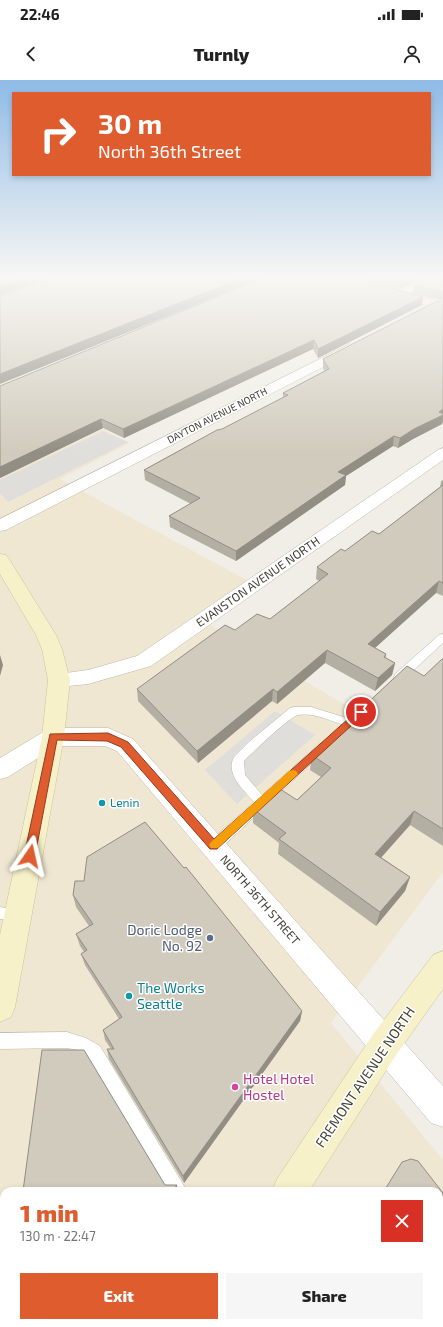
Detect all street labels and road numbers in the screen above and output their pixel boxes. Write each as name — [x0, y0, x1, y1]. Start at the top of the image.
street label: DAYTON AVENUE NORTH — [165, 385, 269, 445]
street label: EVANSTON AVENUE NORTH — [193, 533, 322, 629]
street label: NORTH 36TH STREET — [218, 852, 303, 947]
street label: FREMONT AVENUE NORTH — [311, 1003, 418, 1150]

